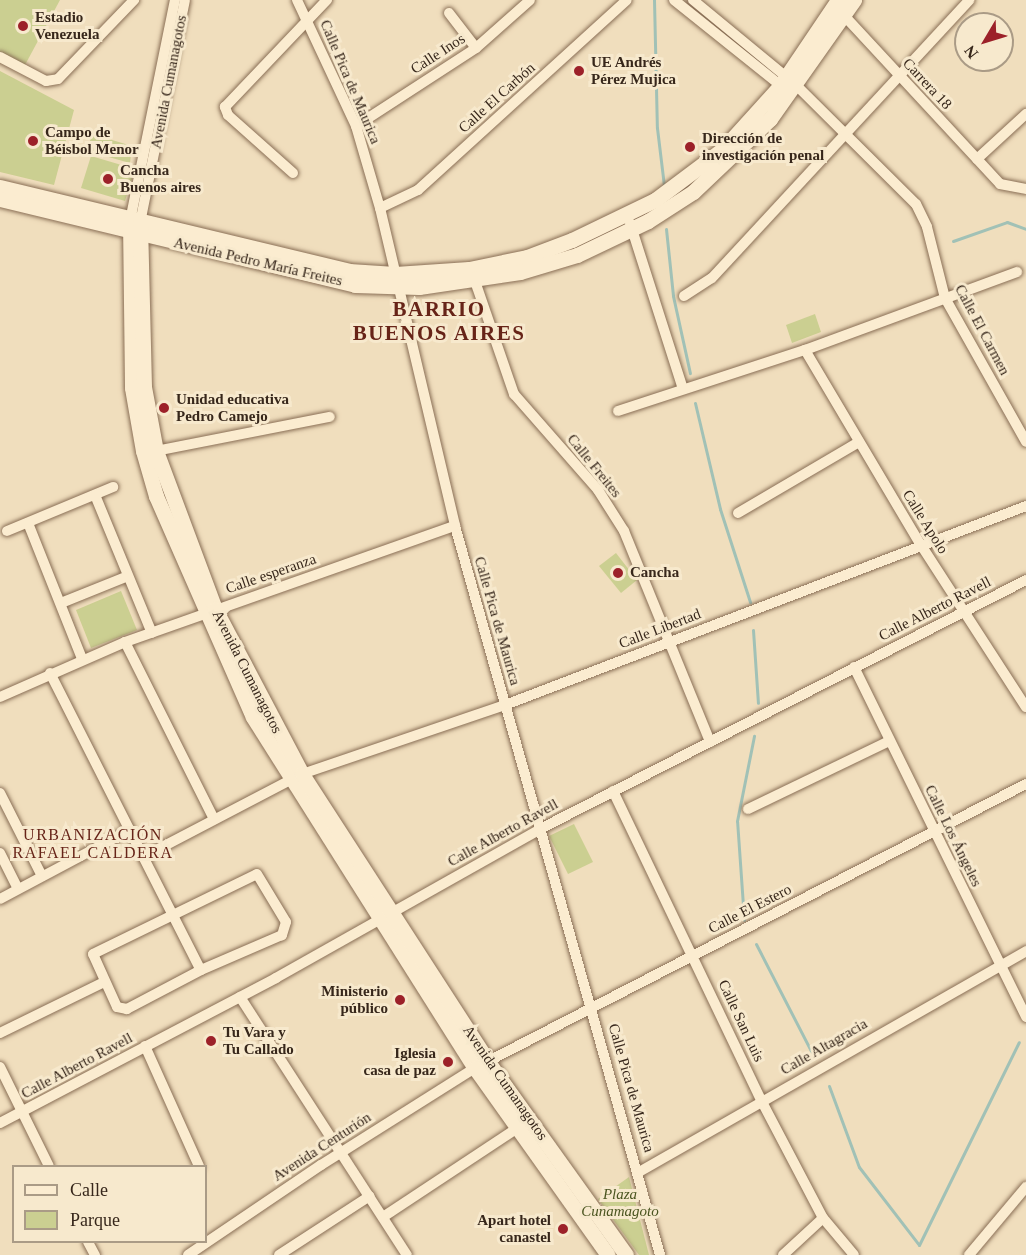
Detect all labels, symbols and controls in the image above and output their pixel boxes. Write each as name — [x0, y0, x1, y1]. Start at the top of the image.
place label: Estadio Venezuela — [35, 8, 99, 43]
north arrow — [954, 12, 1014, 72]
street label: Avenida Cumanagotos — [147, 14, 191, 150]
street label: Calle Pica de Maurica — [316, 17, 384, 147]
marker: Estadio Venezuela — [16, 19, 30, 33]
street label: Calle Inos — [407, 30, 469, 78]
text: N — [961, 42, 981, 62]
place label: UE Andrés Pérez Mujica — [591, 53, 676, 88]
street label: Carrera 18 — [899, 55, 955, 113]
street label: Calle El Carbón — [455, 59, 539, 137]
marker: UE Andrés Pérez Mujica — [572, 64, 586, 78]
place label: Campo de Béisbol Menor — [45, 123, 139, 158]
place label: Dirección de investigación penal — [702, 129, 824, 164]
marker: Campo de Béisbol Menor — [26, 134, 40, 148]
marker: Dirección de investigación penal — [683, 140, 697, 154]
place label: Cancha Buenos aires — [120, 161, 201, 196]
marker: Cancha Buenos aires — [101, 172, 115, 186]
street label: Avenida Pedro María Freites — [172, 234, 344, 290]
street label: Calle El Carmen — [951, 282, 1013, 378]
district label: BARRIO BUENOS AIRES — [352, 296, 526, 346]
place label: Unidad educativa Pedro Camejo — [176, 390, 289, 425]
marker: Unidad educativa Pedro Camejo — [157, 401, 171, 415]
street label: Calle Freites — [563, 431, 625, 501]
street label: Calle Apolo — [898, 486, 952, 558]
street label: Calle esperanza — [223, 550, 319, 598]
street label: Calle Pica de Maurica — [470, 555, 524, 687]
place label: Cancha — [630, 564, 679, 582]
marker: Cancha — [611, 566, 625, 580]
street label: Calle Alberto Ravell — [876, 573, 994, 645]
street label: Calle Libertad — [617, 605, 703, 653]
street label: Avenida Cumanagotos — [208, 607, 286, 737]
street label: Calle Los Ángeles — [921, 782, 985, 890]
street label: Calle Alberto Ravell — [444, 795, 562, 871]
district label: URBANIZACIÓN RAFAEL CALDERA — [12, 825, 174, 863]
street label: Calle El Estero — [705, 880, 795, 938]
street label: Calle San Luis — [714, 977, 768, 1065]
place label: Ministerio público — [321, 982, 388, 1017]
marker: Ministerio público — [393, 993, 407, 1007]
street label: Calle Altagracia — [777, 1015, 871, 1079]
street label: Avenida Cumanagotos — [459, 1022, 551, 1144]
street label: Calle Pica de Maurica — [604, 1022, 658, 1154]
place label: Tu Vara y Tu Callado — [223, 1023, 294, 1058]
street label: Calle Alberto Ravell — [18, 1029, 136, 1103]
marker: Tu Vara y Tu Callado — [204, 1034, 218, 1048]
place label: Iglesia casa de paz — [364, 1044, 436, 1079]
marker: Iglesia casa de paz — [441, 1055, 455, 1069]
street label: Avenida Centurión — [270, 1109, 374, 1185]
legend — [12, 1165, 207, 1243]
text: Calle — [70, 1180, 108, 1200]
park label: Plaza Cunamagoto — [581, 1185, 659, 1220]
text: Parque — [70, 1210, 120, 1230]
place label: Apart hotel canastel — [477, 1211, 551, 1246]
marker: Apart hotel canastel — [556, 1222, 570, 1236]

